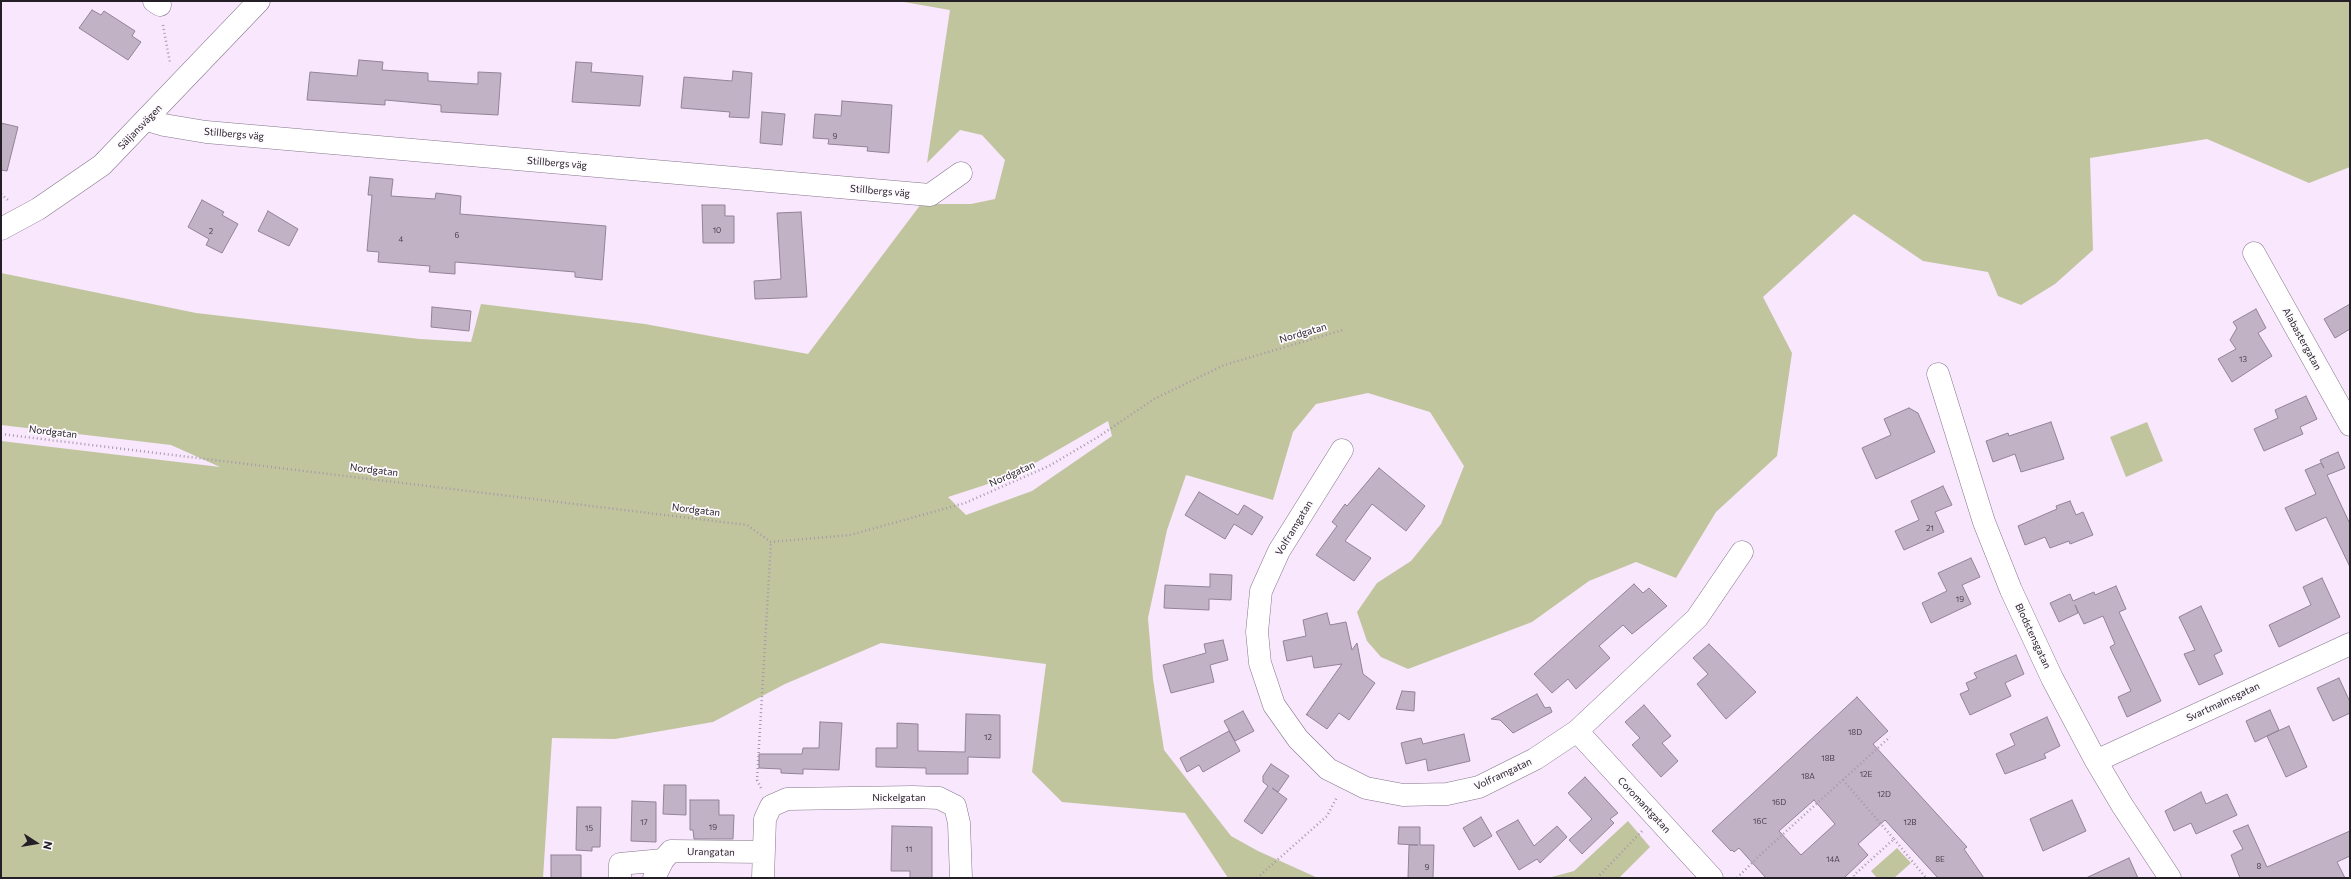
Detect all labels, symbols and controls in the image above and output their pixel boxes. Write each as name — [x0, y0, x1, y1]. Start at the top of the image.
street label: Säljansvägen — [116, 102, 164, 152]
street label: Stillbergs väg — [203, 125, 265, 143]
house number: 9 — [833, 131, 837, 141]
street label: Stillbergs väg — [526, 154, 588, 172]
street label: Stillbergs väg — [849, 182, 911, 200]
house number: 10 — [713, 225, 721, 235]
house number: 2 — [209, 226, 213, 236]
house number: 6 — [455, 230, 459, 240]
house number: 4 — [399, 234, 403, 244]
street label: Alabastergatan — [2280, 306, 2324, 372]
street label: Nordgatan — [1278, 321, 1328, 345]
house number: 13 — [2239, 354, 2247, 364]
street label: Nordgatan — [28, 423, 78, 441]
street label: Nordgatan — [987, 459, 1037, 489]
street label: Nordgatan — [349, 461, 399, 479]
street label: Volframgatan — [1273, 498, 1315, 558]
street label: Nordgatan — [671, 501, 721, 519]
house number: 21 — [1926, 523, 1934, 533]
house number: 19 — [1956, 594, 1964, 604]
street label: Blodstensgatan — [2013, 602, 2053, 670]
street label: Svartmalmsgatan — [2184, 680, 2262, 724]
house number: 18D — [1848, 727, 1862, 737]
house number: 12 — [984, 732, 992, 742]
house number: 18B — [1821, 753, 1835, 763]
street label: Volframgatan — [1472, 755, 1534, 793]
house number: 12E — [1860, 769, 1872, 779]
house number: 18A — [1801, 771, 1815, 781]
street label: Coromantgatan — [1615, 775, 1673, 835]
house number: 12D — [1877, 789, 1891, 799]
street label: Nickelgatan — [872, 792, 926, 804]
house number: 16D — [1772, 797, 1786, 807]
house number: 16C — [1753, 816, 1767, 826]
house number: 17 — [640, 817, 648, 827]
house number: 12B — [1903, 817, 1917, 827]
house number: 19 — [709, 822, 717, 832]
north arrow — [16, 823, 56, 863]
house number: 15 — [585, 823, 593, 833]
text: N — [41, 840, 55, 851]
house number: 11 — [906, 844, 912, 854]
street label: Urangatan — [687, 846, 735, 858]
house number: 14A — [1826, 854, 1840, 864]
house number: 8E — [1935, 854, 1945, 864]
house number: 8 — [2257, 861, 2261, 871]
house number: 9 — [1425, 862, 1429, 872]

